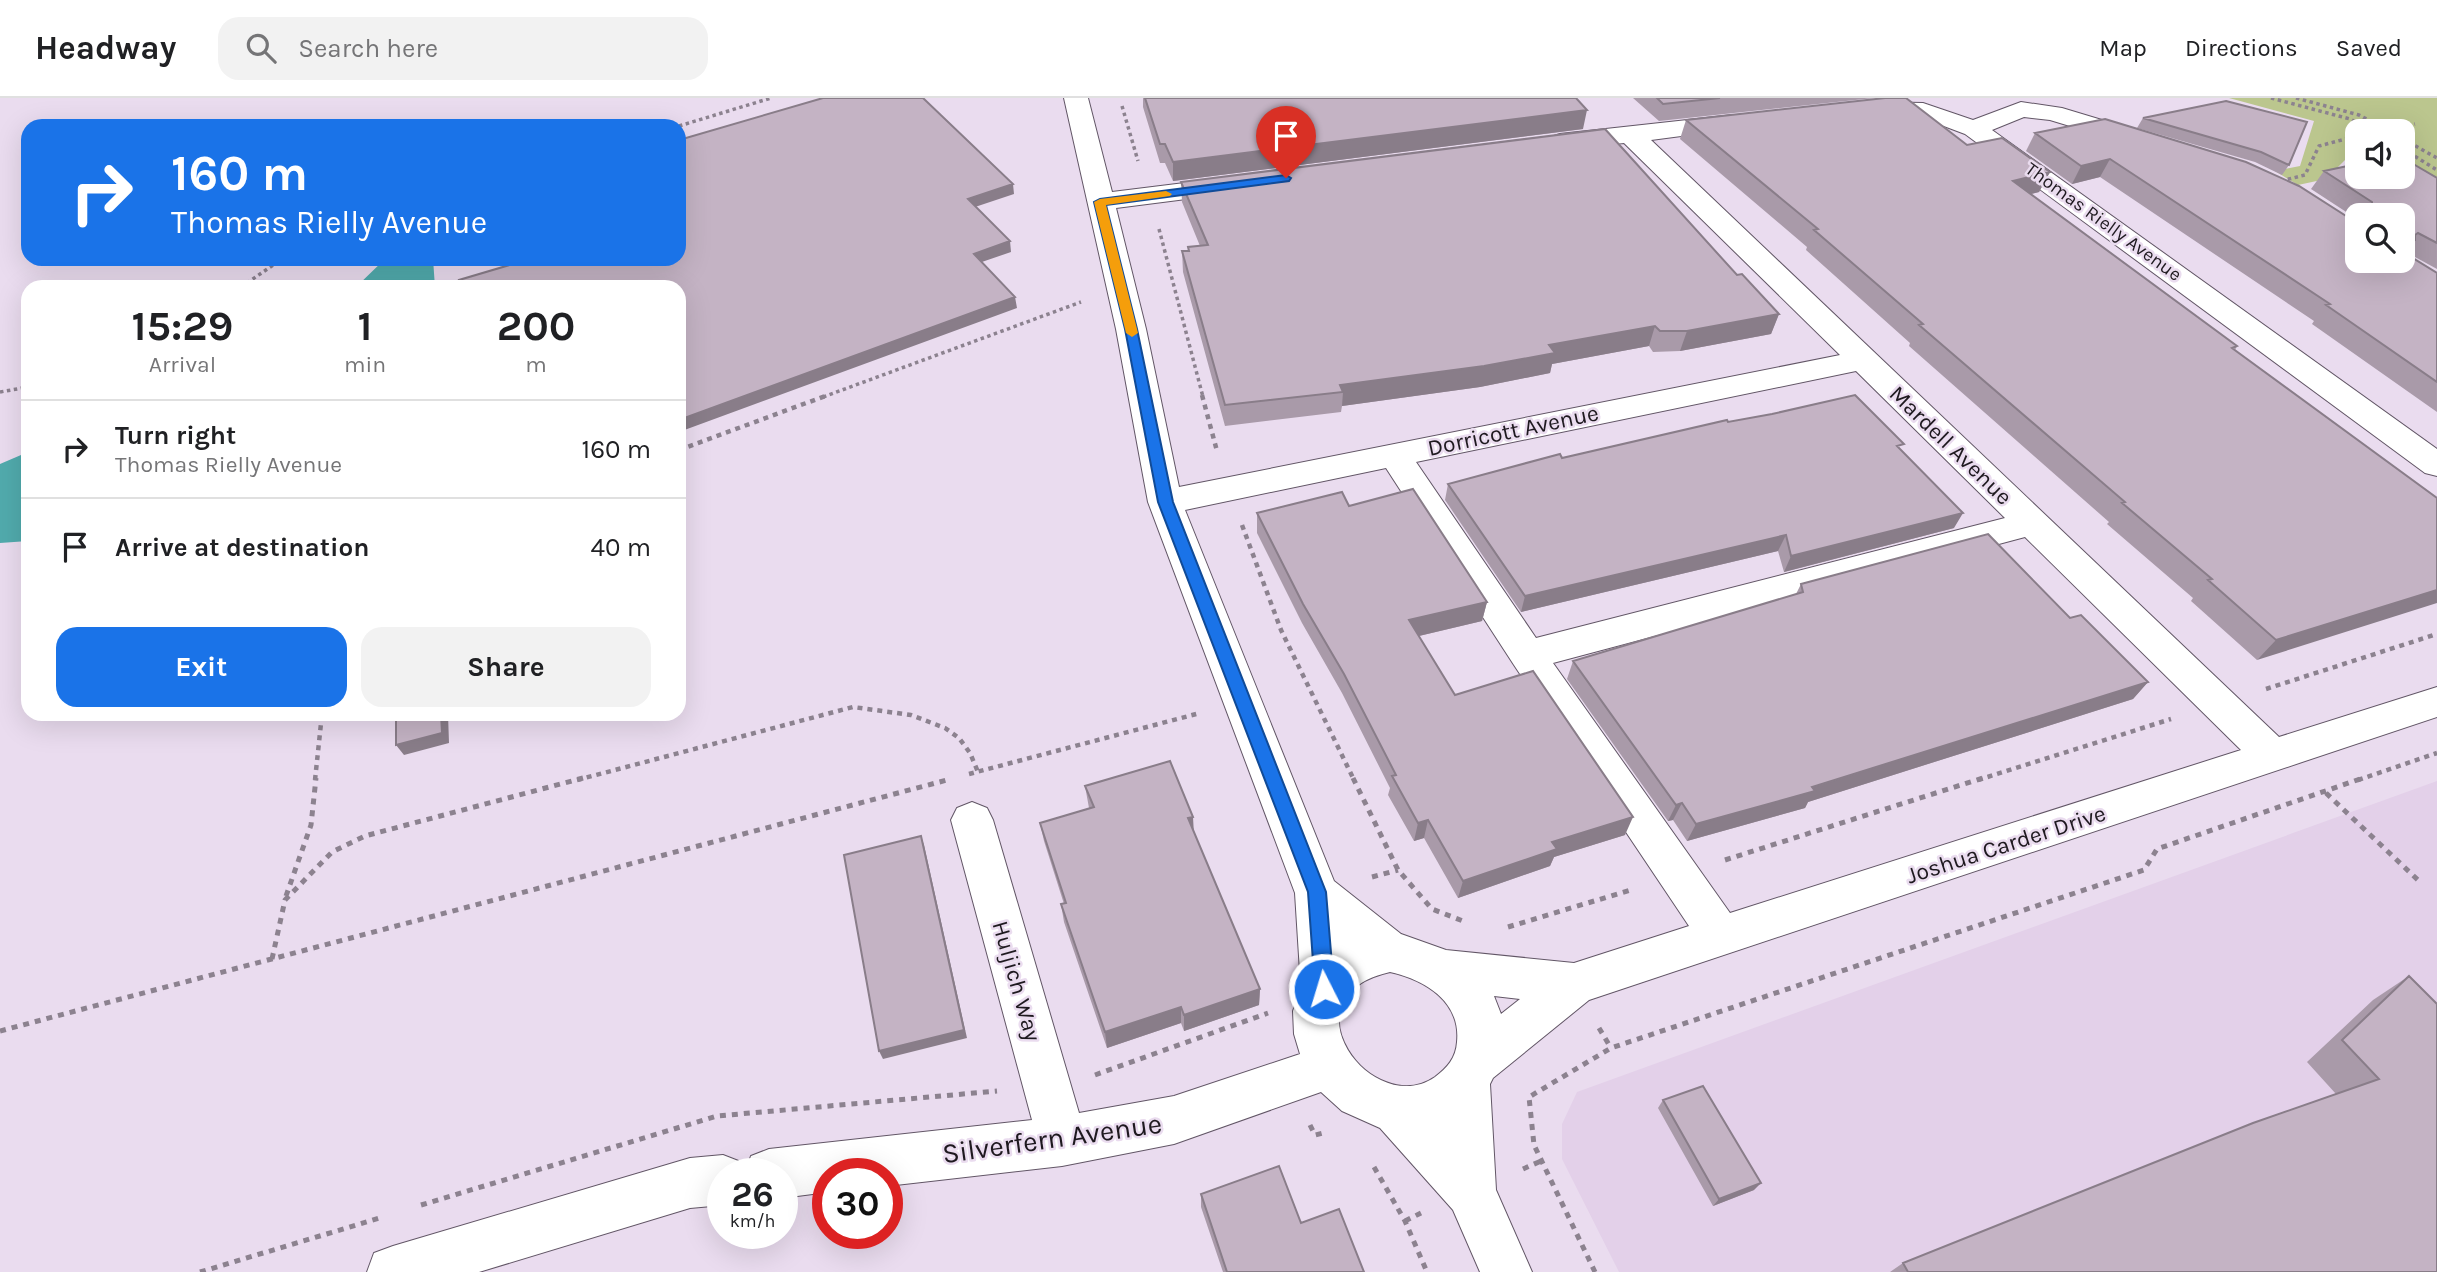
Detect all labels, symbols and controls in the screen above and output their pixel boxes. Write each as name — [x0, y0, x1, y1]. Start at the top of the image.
search box — [218, 17, 708, 80]
text: Headway — [35, 29, 176, 67]
icon: search — [242, 29, 280, 67]
text: Search here — [298, 33, 438, 64]
text: Map — [2099, 34, 2147, 62]
text: Directions — [2185, 34, 2298, 62]
text: Saved — [2336, 34, 2402, 62]
pin — [1256, 106, 1316, 178]
icon: arrive — [1267, 117, 1305, 155]
map controls — [2345, 119, 2415, 273]
button: sound — [2345, 119, 2415, 189]
text: 160 m — [171, 145, 308, 202]
icon: right — [56, 147, 147, 238]
street label: Thomas Rielly Avenue — [2021, 158, 2186, 286]
button: search — [2345, 203, 2415, 273]
text: Thomas Rielly Avenue — [171, 204, 487, 241]
text: 15:29 — [132, 301, 233, 351]
text: 1 — [358, 301, 373, 351]
text: 200 — [497, 301, 575, 351]
text: Arrival — [149, 351, 216, 378]
text: min — [344, 351, 386, 378]
text: m — [525, 351, 547, 378]
street label: Mardell Avenue — [1884, 380, 2018, 511]
street label: Dorricott Avenue — [1425, 399, 1601, 462]
text: Turn right — [115, 420, 236, 451]
icon: right — [56, 430, 94, 468]
text: 160 m — [582, 434, 651, 465]
text: Thomas Rielly Avenue — [115, 451, 342, 478]
icon: arrive — [56, 528, 94, 566]
text: Arrive at destination — [115, 532, 369, 563]
text: 40 m — [591, 532, 651, 563]
button: Exit — [56, 627, 347, 707]
button: Share — [361, 627, 651, 707]
street label: Joshua Carder Drive — [1903, 800, 2109, 889]
street label: Huljich Way — [986, 918, 1047, 1045]
position arrow — [1287, 952, 1361, 1026]
street label: Silverfern Avenue — [940, 1107, 1164, 1170]
speed limit sign: 30 — [812, 1158, 903, 1249]
text: 26 — [731, 1174, 774, 1215]
text: km/h — [730, 1210, 775, 1232]

